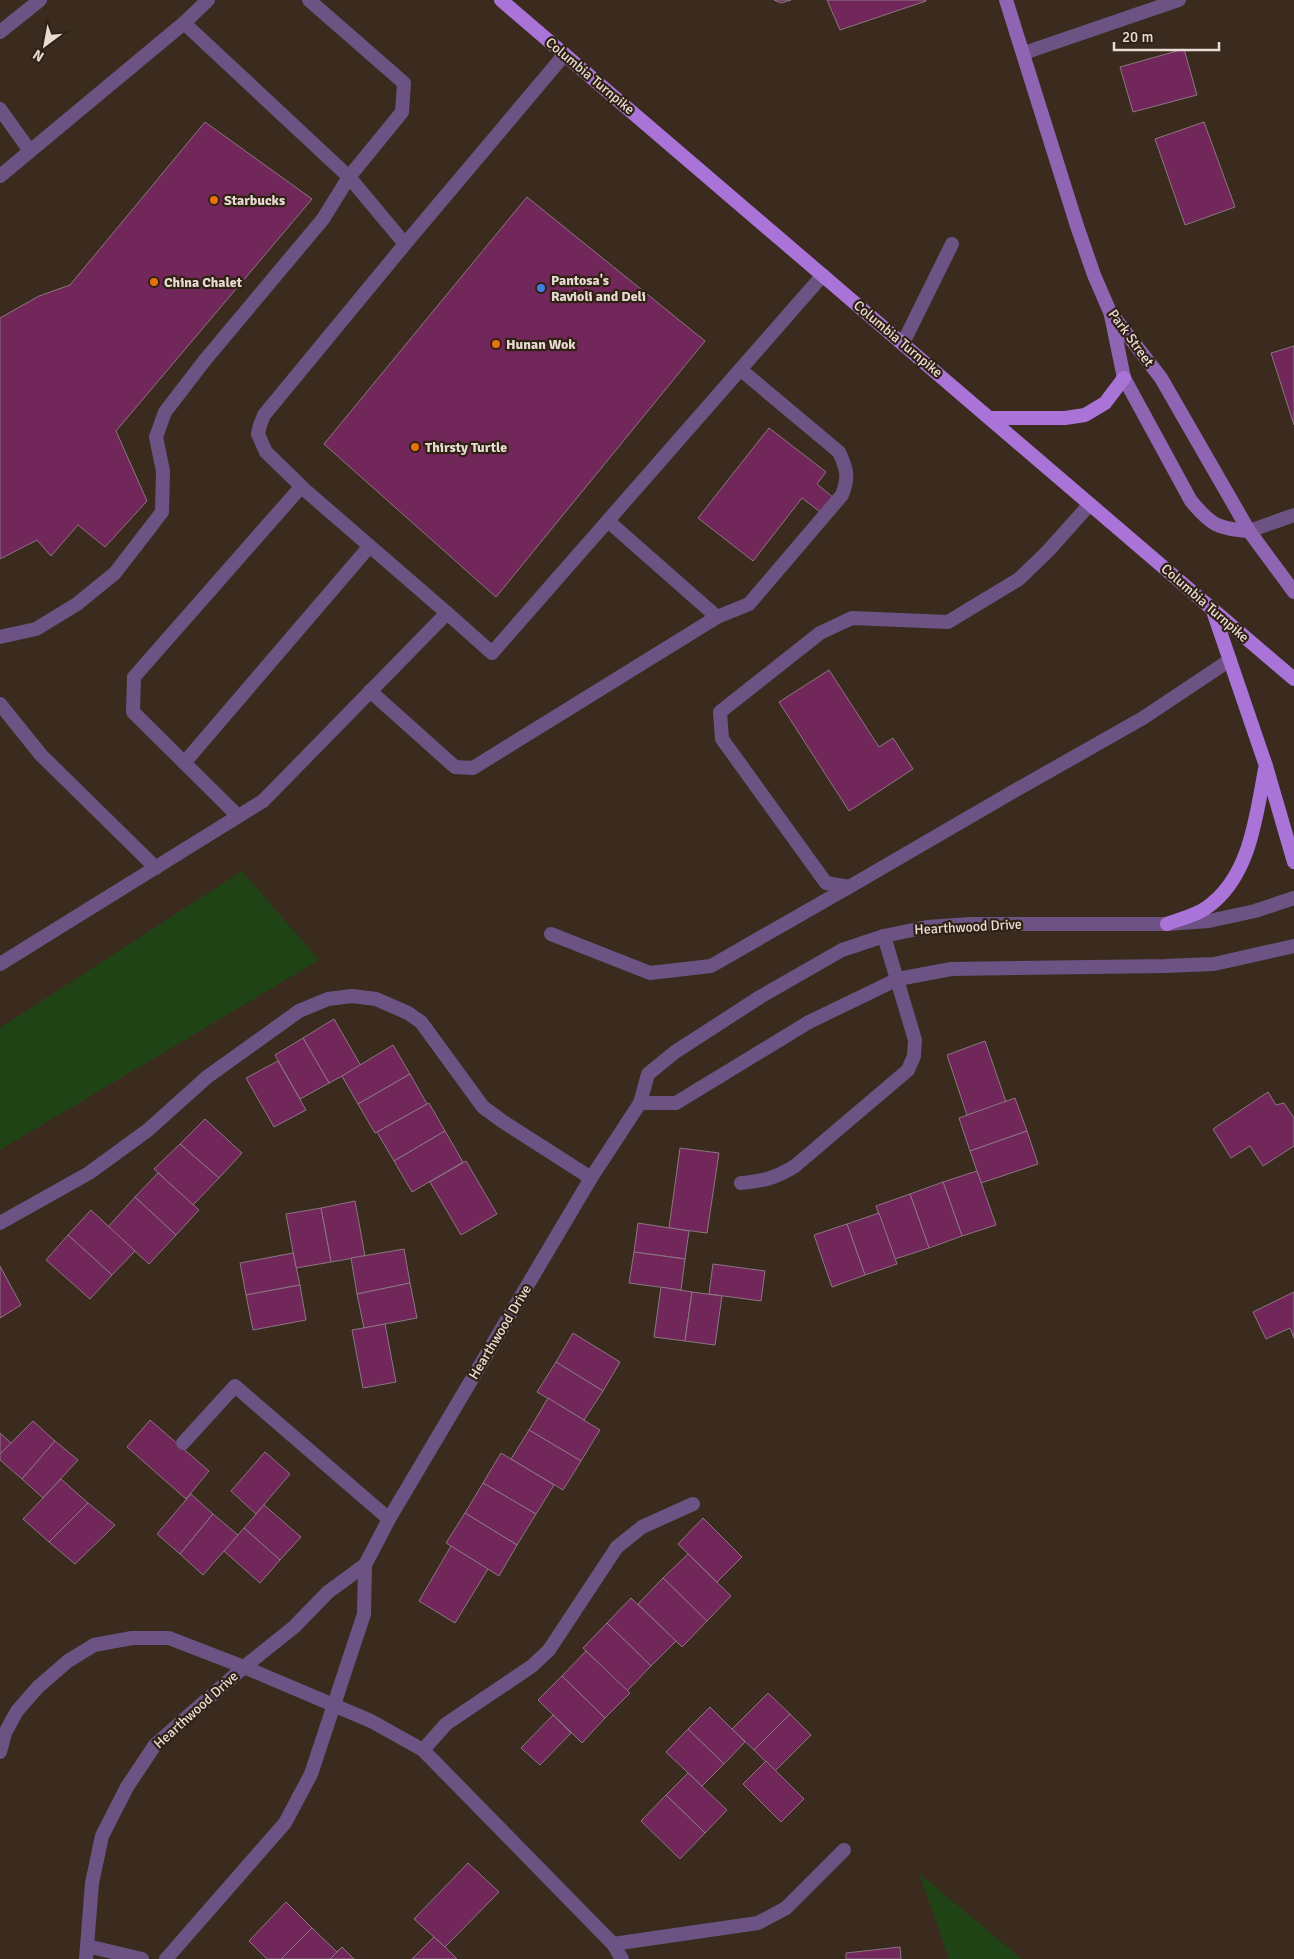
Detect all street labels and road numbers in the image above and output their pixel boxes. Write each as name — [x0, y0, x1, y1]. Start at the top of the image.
street label: Columbia Turnpike — [542, 34, 638, 118]
street label: Columbia Turnpike — [850, 297, 946, 381]
street label: Park Street — [1105, 306, 1157, 370]
street label: Columbia Turnpike — [1158, 560, 1252, 646]
street label: Hearthwood Drive — [914, 916, 1022, 938]
street label: Hearthwood Drive — [465, 1282, 535, 1382]
street label: Hearthwood Drive — [150, 1668, 242, 1752]

